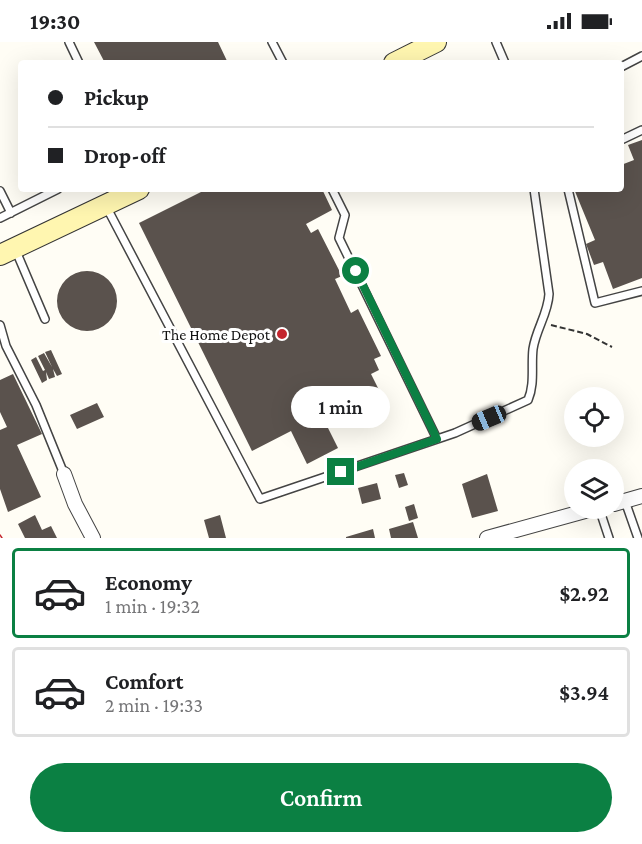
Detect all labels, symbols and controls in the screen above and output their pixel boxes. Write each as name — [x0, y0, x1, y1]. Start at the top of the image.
text: 19:30 — [30, 9, 80, 34]
text: Pickup — [84, 85, 149, 110]
text: Drop-off — [84, 143, 166, 168]
route start — [342, 257, 369, 284]
place label: The Home Depot — [162, 326, 271, 344]
marker: The Home Depot — [275, 327, 289, 341]
callout: 1 min — [292, 385, 391, 427]
map controls — [564, 387, 624, 519]
button: locate — [564, 387, 624, 447]
text: 1 min — [318, 396, 363, 418]
car — [469, 403, 509, 433]
route end — [327, 458, 354, 485]
button: layers — [564, 459, 624, 519]
icon: car — [33, 566, 87, 620]
text: Economy — [105, 570, 192, 595]
text: $2.92 — [559, 581, 609, 606]
text: 1 min · 19:32 — [105, 595, 200, 617]
icon: car — [33, 665, 87, 719]
text: Comfort — [105, 669, 183, 694]
text: $3.94 — [559, 680, 609, 705]
text: 2 min · 19:33 — [105, 694, 203, 716]
button: Confirm — [30, 763, 612, 832]

